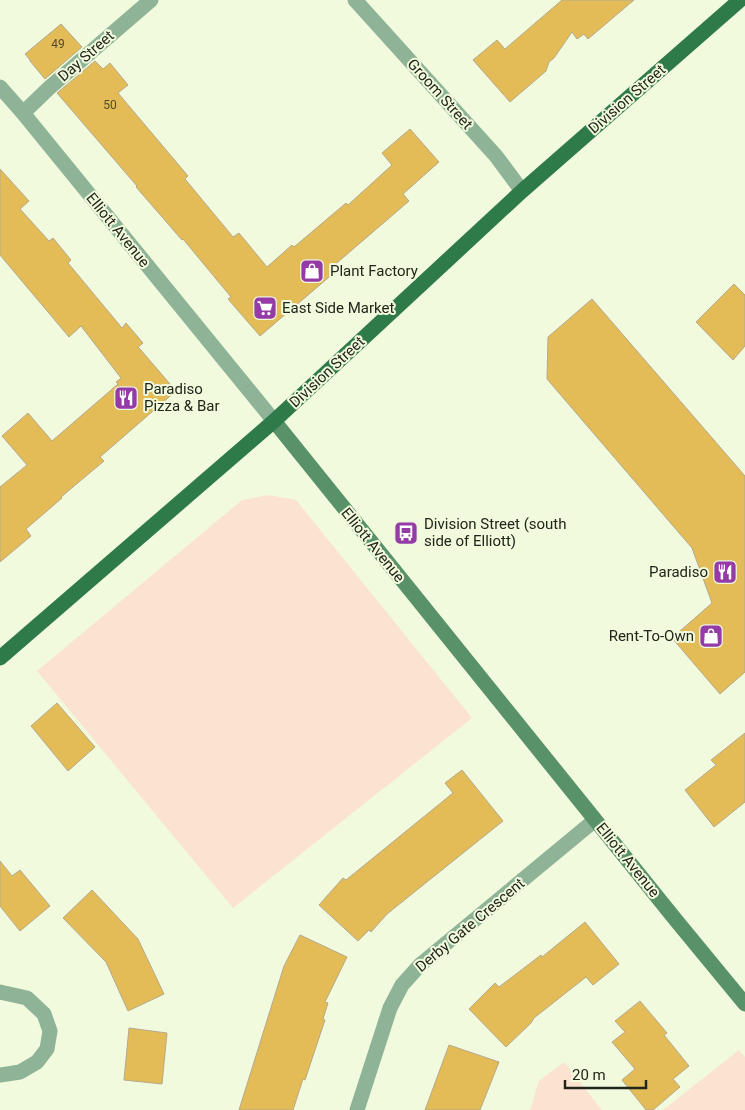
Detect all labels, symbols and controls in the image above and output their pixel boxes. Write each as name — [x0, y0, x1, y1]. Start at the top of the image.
street label: Day Street — [54, 27, 118, 85]
house number: 49 — [51, 37, 65, 51]
street label: Groom Street — [404, 55, 476, 133]
street label: Division Street — [585, 61, 669, 137]
house number: 50 — [103, 98, 117, 112]
street label: Elliott Avenue — [82, 189, 154, 271]
shop icon: Plant Factory — [299, 258, 325, 284]
place label: Plant Factory — [330, 262, 418, 280]
supermarket icon: East Side Market — [252, 295, 278, 321]
place label: East Side Market — [282, 299, 394, 317]
street label: Division Street — [286, 333, 368, 411]
place label: Paradiso Pizza & Bar — [144, 380, 220, 415]
restaurant icon: Paradiso Pizza & Bar — [113, 385, 139, 411]
street label: Elliott Avenue — [337, 504, 409, 586]
place label: Division Street (south side of Elliott) — [424, 515, 567, 550]
bus stop icon: Division Street (south side of Elliott) — [393, 520, 419, 546]
restaurant icon: Paradiso — [712, 559, 738, 585]
place label: Paradiso — [649, 563, 708, 581]
shop icon: Rent-To-Own — [698, 623, 724, 649]
place label: Rent-To-Own — [609, 627, 694, 645]
street label: Elliott Avenue — [592, 819, 664, 901]
street label: Derby Gate Crescent — [412, 874, 528, 976]
scale bar — [565, 1058, 646, 1090]
text: 20 m — [572, 1066, 606, 1084]

